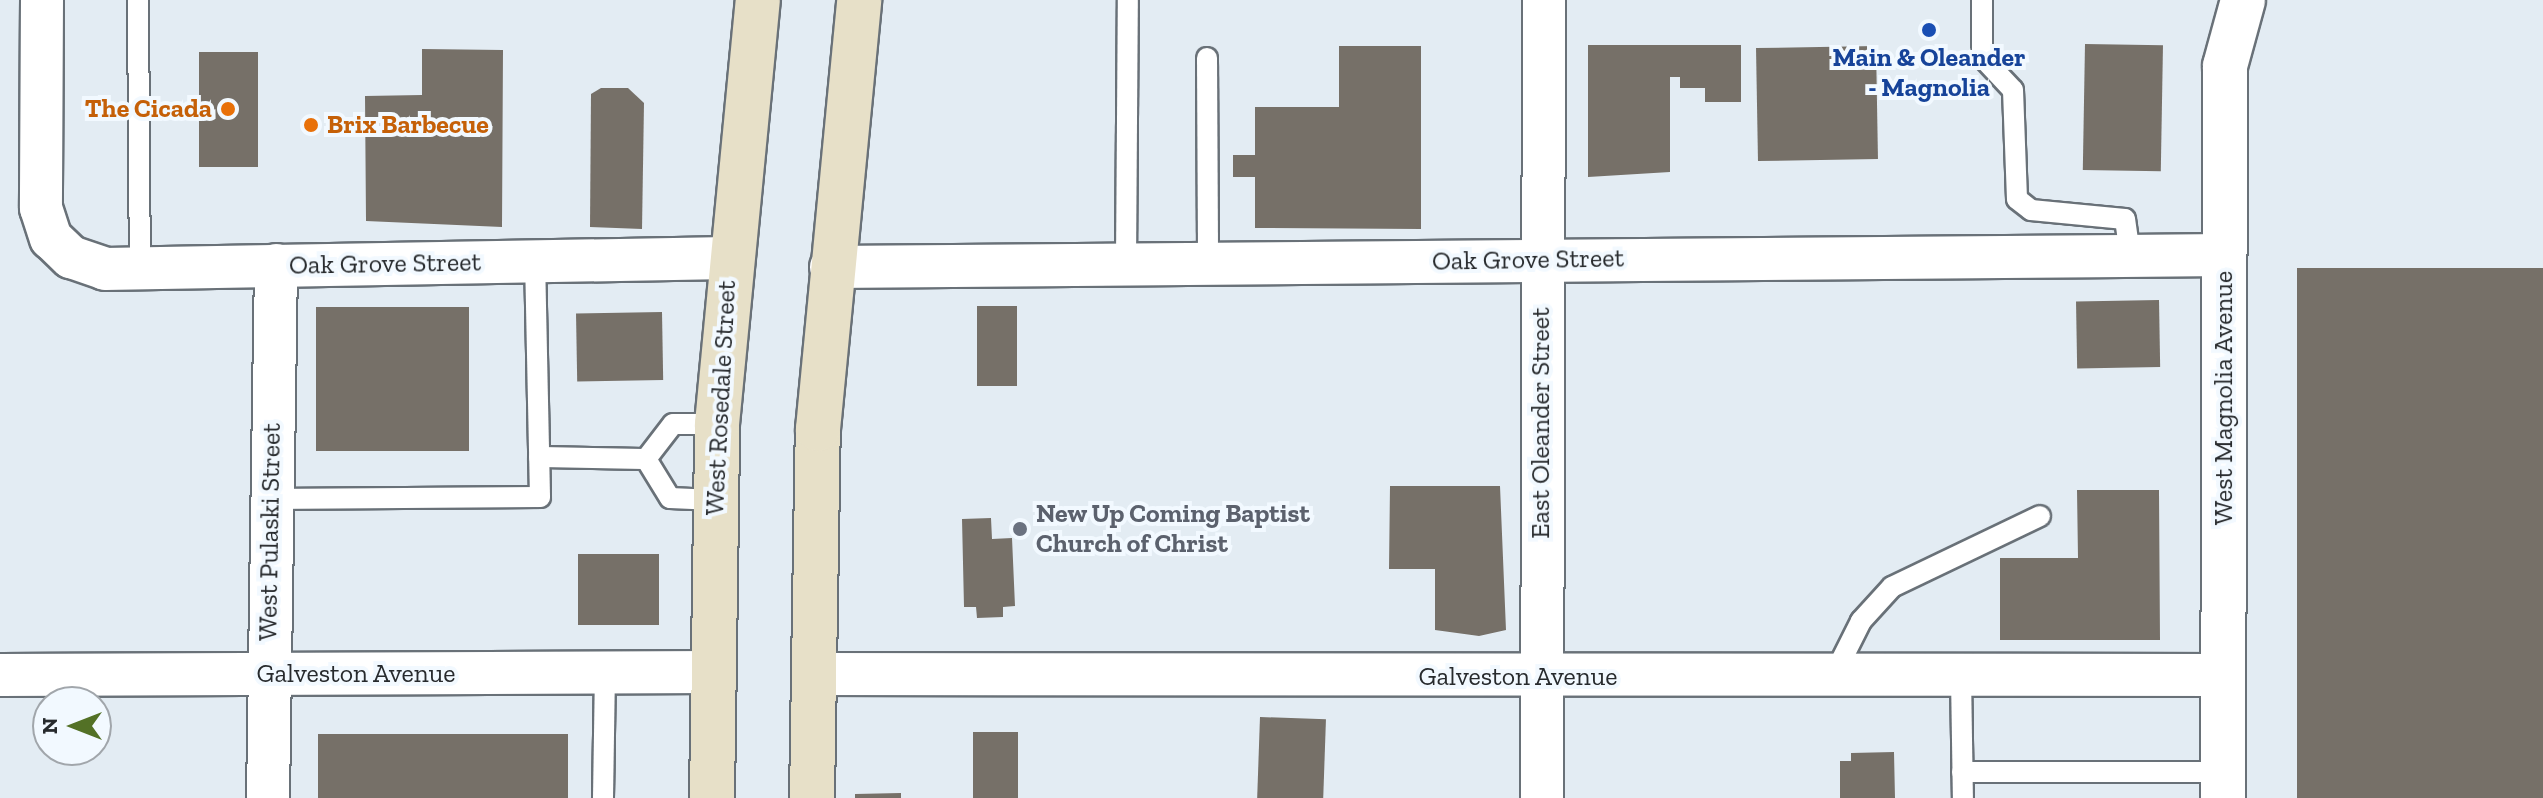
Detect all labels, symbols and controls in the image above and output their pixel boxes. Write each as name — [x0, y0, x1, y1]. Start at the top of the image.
marker: Main & Oleander - Magnolia — [1920, 21, 1938, 39]
place label: Main & Oleander - Magnolia — [1832, 42, 2026, 104]
place label: The Cicada — [85, 93, 212, 125]
marker: The Cicada — [219, 100, 237, 118]
place label: Brix Barbecue — [327, 109, 489, 141]
marker: Brix Barbecue — [302, 116, 320, 134]
street label: Oak Grove Street — [1432, 243, 1624, 277]
street label: Oak Grove Street — [289, 247, 481, 281]
street label: West Magnolia Avenue — [2208, 271, 2240, 525]
street label: West Rosedale Street — [699, 280, 743, 516]
street label: East Oleander Street — [1525, 307, 1557, 539]
street label: West Pulaski Street — [253, 423, 287, 641]
place label: New Up Coming Baptist Church of Christ — [1036, 498, 1310, 560]
marker: New Up Coming Baptist Church of Christ — [1011, 520, 1029, 538]
street label: Galveston Avenue — [256, 658, 456, 690]
street label: Galveston Avenue — [1418, 661, 1618, 693]
north arrow — [32, 686, 112, 766]
text: N — [36, 718, 63, 734]

